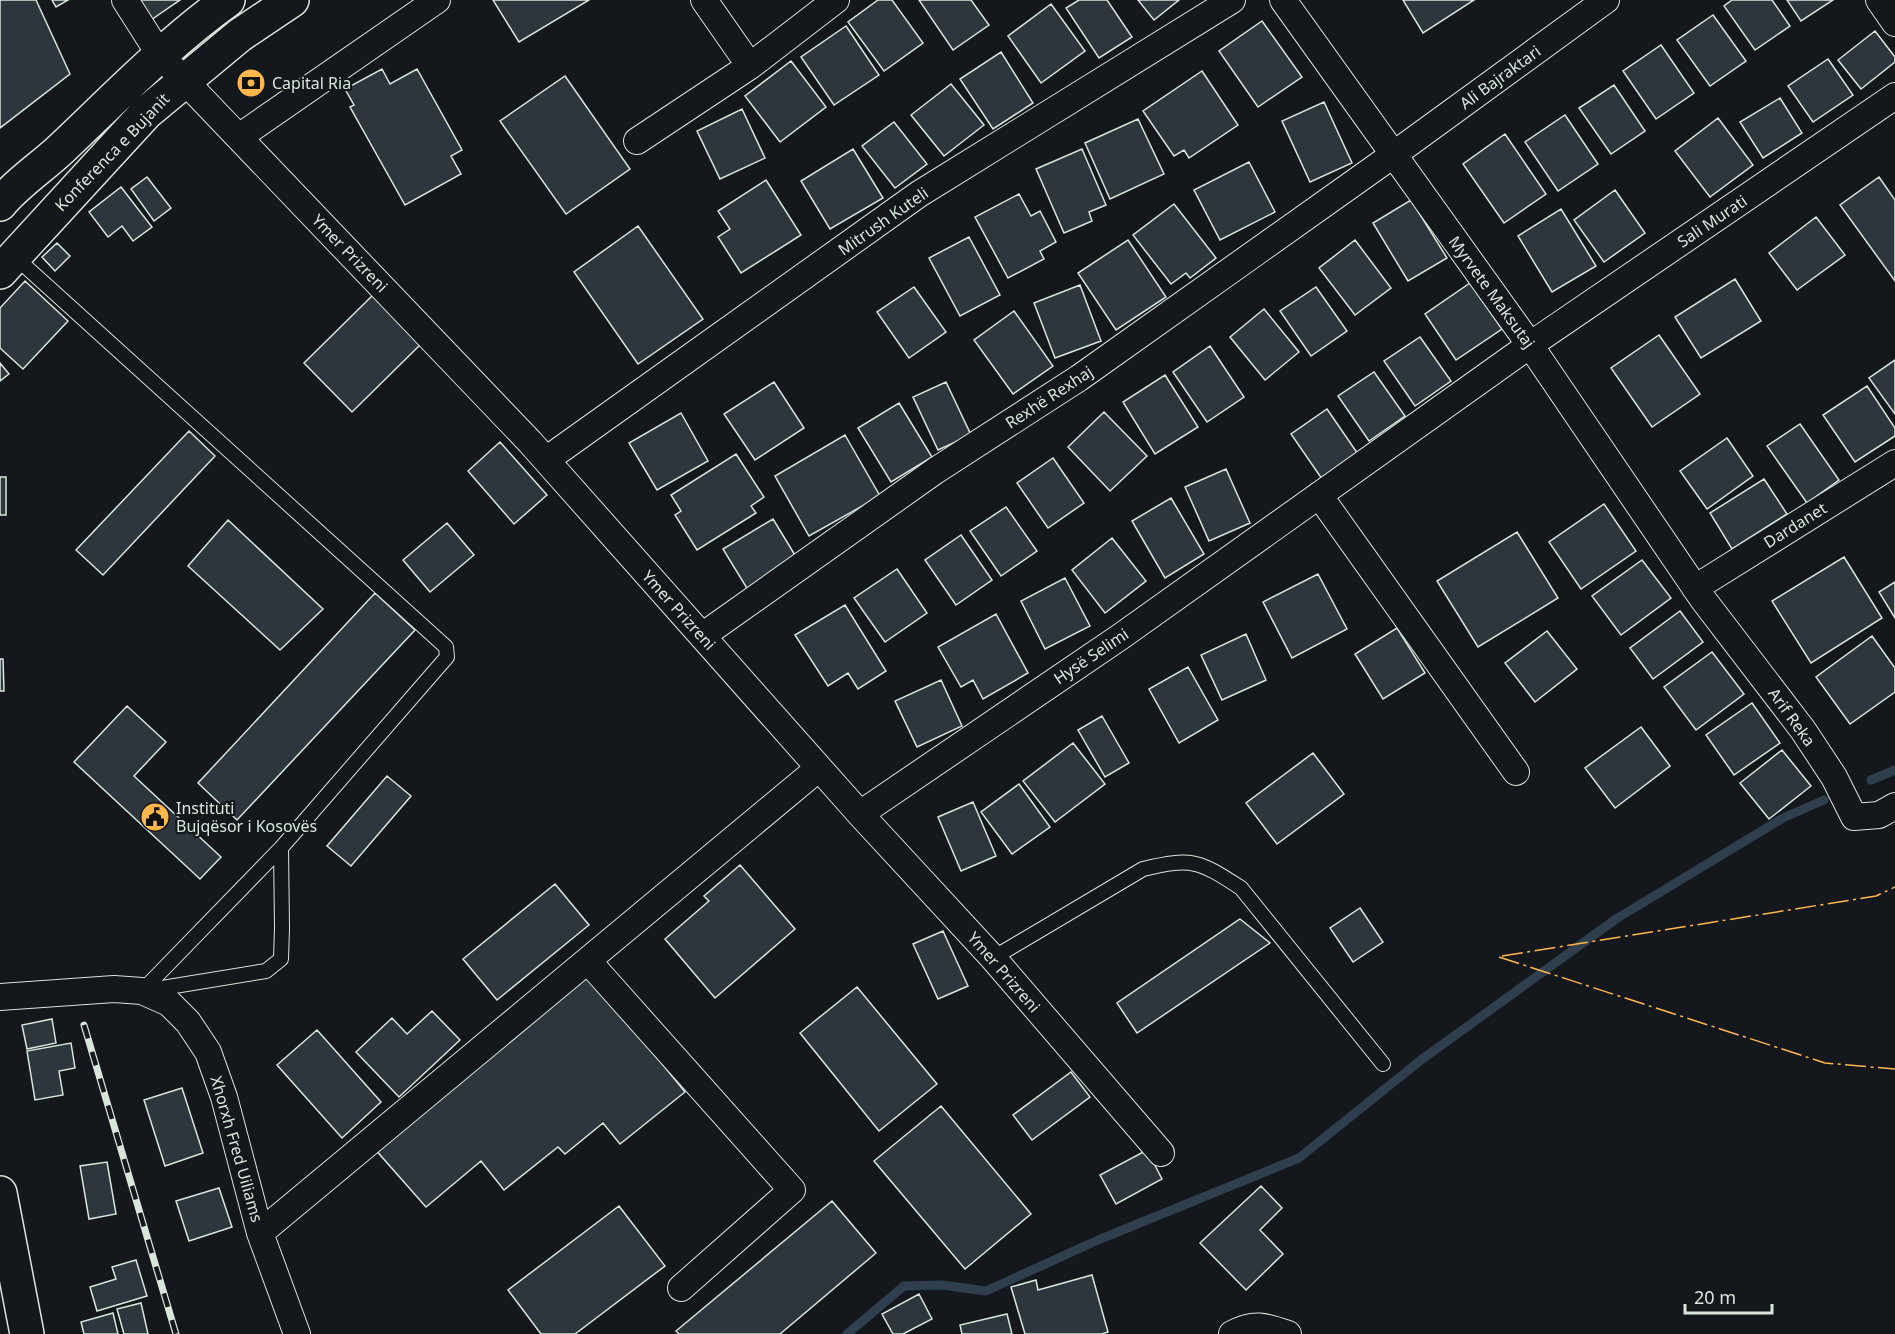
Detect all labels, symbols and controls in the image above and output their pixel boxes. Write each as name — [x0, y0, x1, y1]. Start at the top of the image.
street label: Ali Bajraktari — [1455, 40, 1545, 114]
bank icon: Capital Ria — [235, 67, 267, 99]
place label: Capital Ria — [272, 72, 351, 94]
street label: Konferenca e Bujanit — [50, 88, 174, 216]
street label: Mitrush Kuteli — [833, 182, 933, 260]
street label: Sali Murati — [1673, 190, 1751, 252]
street label: Ymer Prizreni — [307, 209, 393, 297]
street label: Myrvete Maksutaj — [1444, 231, 1540, 353]
street label: Rexhë Rexhaj — [1001, 360, 1097, 434]
street label: Dardanet — [1759, 497, 1831, 553]
street label: Ymer Prizreni — [637, 565, 721, 655]
street label: Hysë Selimi — [1049, 623, 1133, 689]
street label: Arif Reka — [1763, 683, 1821, 751]
place label: Instituti Bujqësor i Kosovës — [176, 797, 317, 837]
public building icon: Instituti Bujqësor i Kosovës — [139, 801, 171, 833]
street label: Ymer Prizreni — [963, 927, 1045, 1017]
street label: Xhorxh Fred Uiliams — [206, 1073, 268, 1225]
scale bar — [1685, 1277, 1772, 1315]
text: 20 m — [1694, 1285, 1736, 1309]

